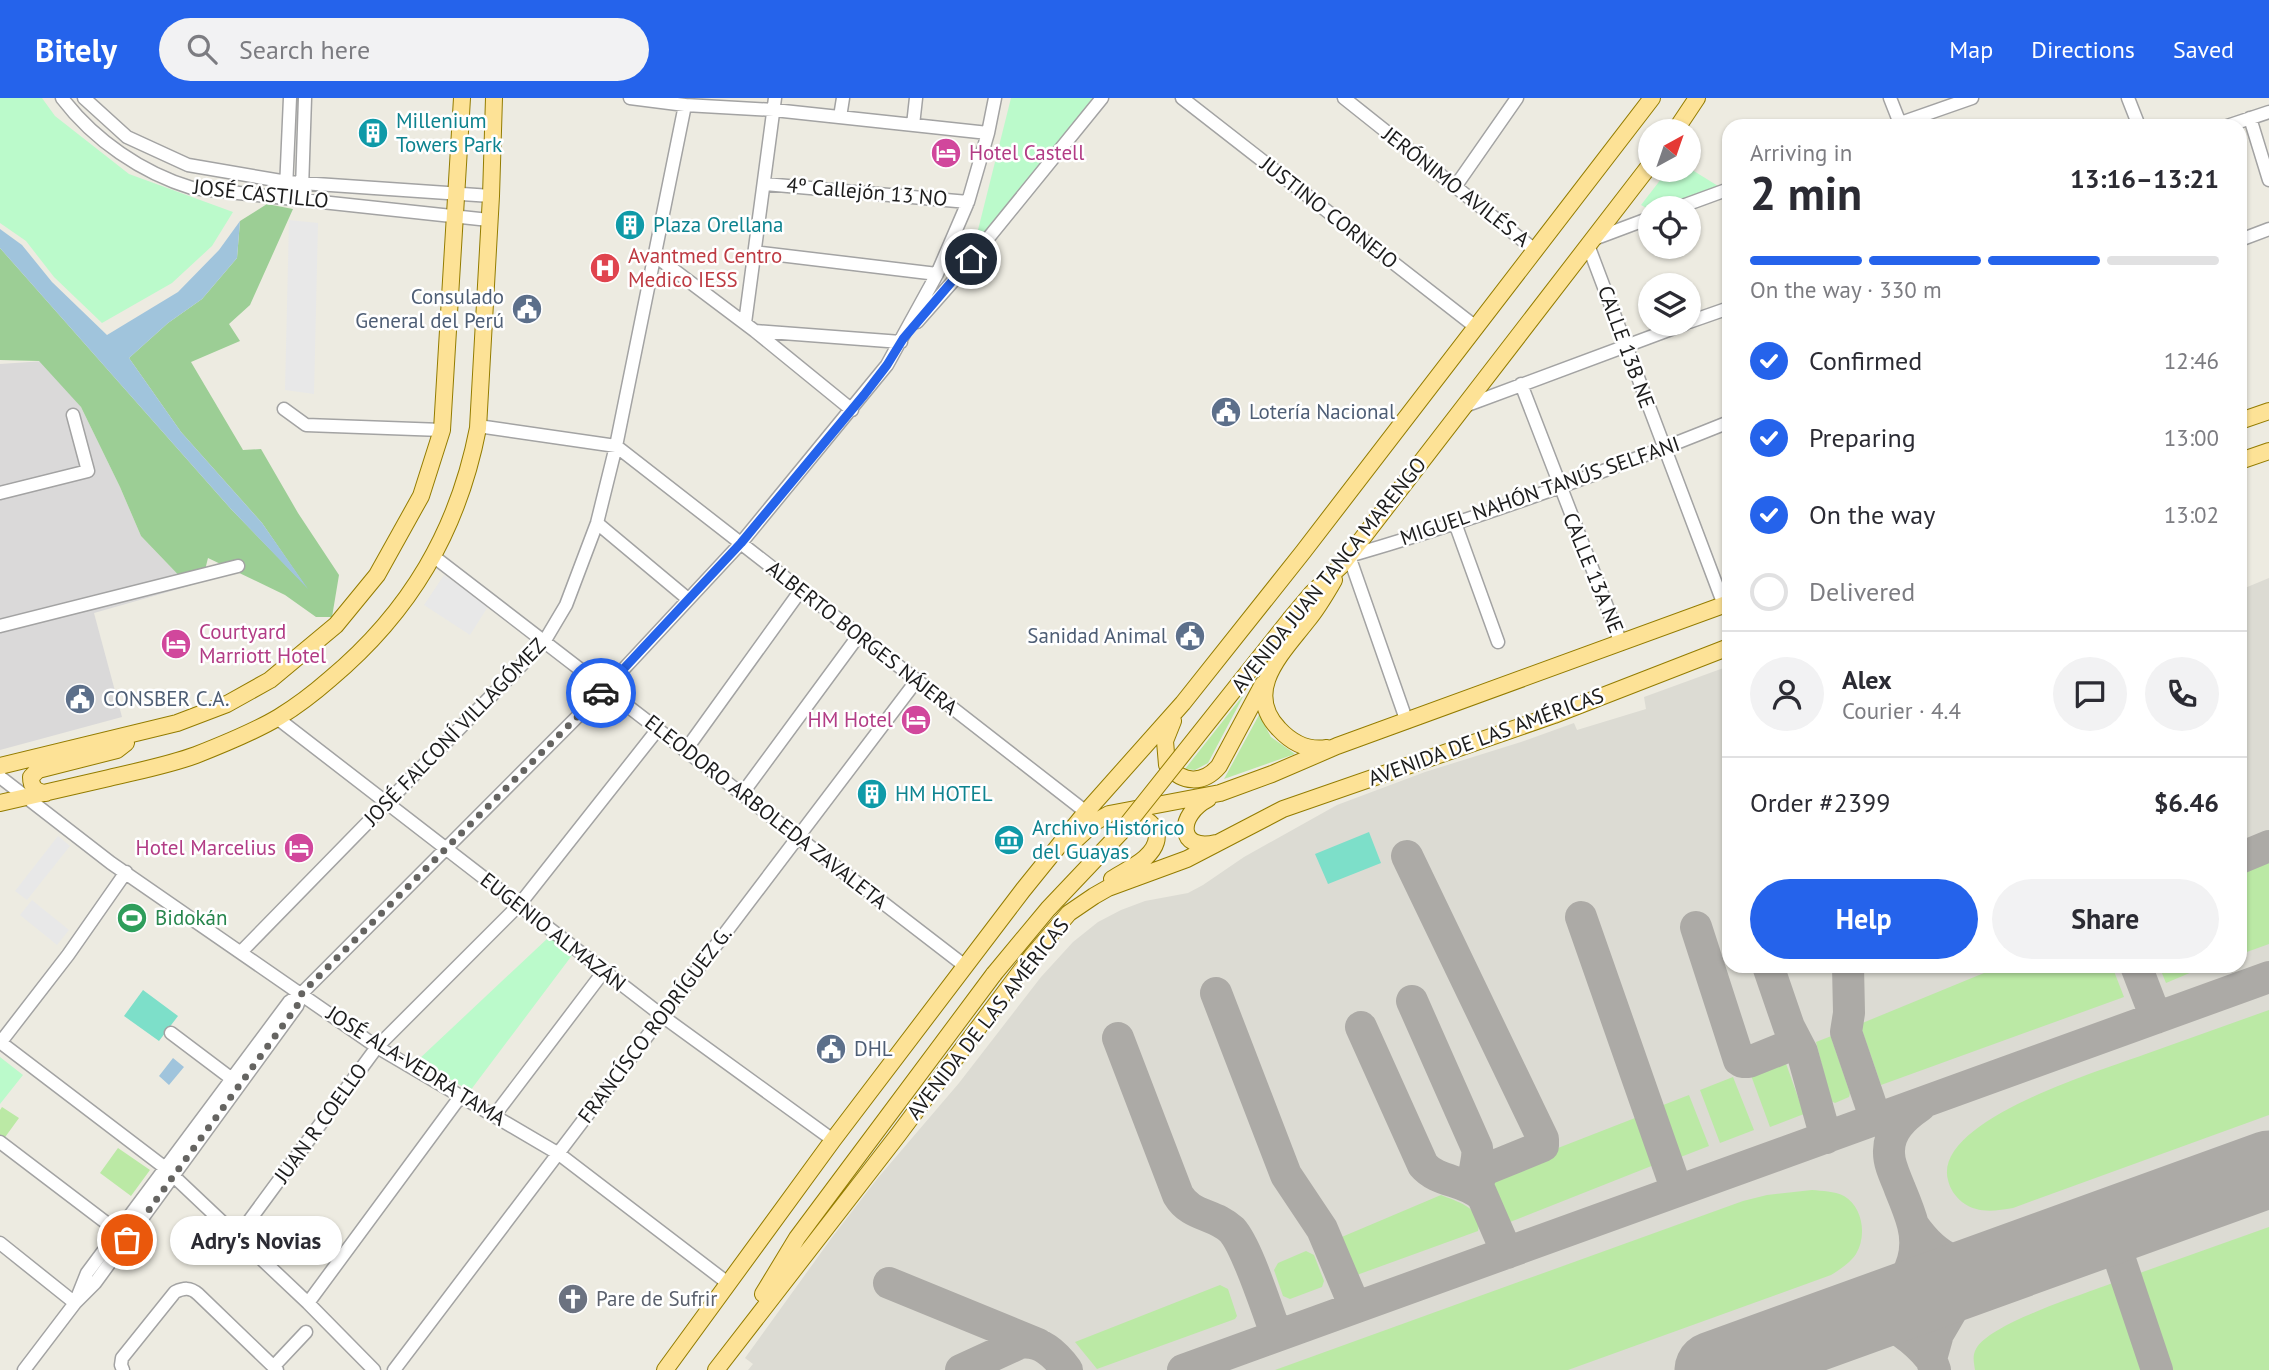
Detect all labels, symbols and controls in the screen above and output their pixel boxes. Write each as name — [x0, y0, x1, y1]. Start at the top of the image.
search box — [159, 18, 649, 81]
text: Bitely — [35, 28, 117, 71]
icon: search — [183, 30, 221, 68]
text: Search here — [239, 33, 370, 66]
text: Map — [1949, 34, 1993, 65]
text: Directions — [2031, 34, 2135, 65]
text: Saved — [2173, 34, 2234, 65]
place label: Millenium Towers Park — [396, 107, 502, 158]
building icon: Millenium Towers Park — [356, 116, 390, 150]
north arrow — [1638, 119, 1701, 182]
map controls — [1638, 119, 1701, 336]
street label: JERÓNIMO AVILÉS A — [1377, 120, 1536, 253]
hotel icon: Hotel Castell — [929, 136, 963, 170]
text: Arriving in — [1750, 138, 1852, 167]
place label: Hotel Castell — [969, 139, 1084, 166]
street label: JUSTINO CORNEJO — [1254, 150, 1403, 275]
text: 13:16–13:21 — [2070, 162, 2219, 195]
text: 2 min — [1750, 163, 1862, 223]
street label: 4º Callejón 13 NO — [786, 171, 949, 212]
street label: JOSÉ CASTILLO — [191, 173, 330, 214]
button: locate — [1638, 196, 1701, 259]
building icon: Plaza Orellana — [613, 208, 647, 242]
place label: Plaza Orellana — [653, 211, 783, 238]
pin — [941, 229, 1001, 289]
icon: home — [952, 240, 990, 278]
place label: Avantmed Centro Medico IESS — [628, 242, 782, 293]
hospital icon: Avantmed Centro Medico IESS — [588, 251, 622, 285]
button: layers — [1638, 273, 1701, 336]
text: On the way · 330 m — [1750, 275, 1942, 304]
street label: CALLE 13B NE — [1592, 282, 1661, 412]
place label: Consulado General del Perú — [355, 283, 504, 334]
public building icon: Consulado General del Perú — [510, 292, 544, 326]
icon: check — [1750, 342, 1788, 380]
text: Confirmed — [1809, 344, 1922, 377]
text: 12:46 — [2164, 346, 2219, 375]
public building icon: Lotería Nacional — [1209, 395, 1243, 429]
place label: Lotería Nacional — [1249, 398, 1395, 425]
icon: check — [1750, 419, 1788, 457]
text: Preparing — [1809, 421, 1916, 454]
text: 13:00 — [2164, 423, 2219, 452]
street label: MIGUEL NAHÓN TANÚS SELFANI — [1397, 430, 1683, 551]
street label: AVENIDA JUAN TANCA MARENGO — [1225, 451, 1432, 698]
icon: check — [1750, 496, 1788, 534]
text: On the way — [1809, 498, 1935, 531]
text: 13:02 — [2164, 500, 2219, 529]
street label: CALLE 13A NE — [1557, 509, 1630, 637]
street label: ALBERTO BORGES NÁJERA — [761, 554, 964, 721]
text: Delivered — [1809, 575, 1915, 608]
place label: Courtyard Marriott Hotel — [199, 618, 326, 669]
public building icon: Sanidad Animal — [1173, 619, 1207, 653]
place label: Sanidad Animal — [1027, 622, 1167, 649]
hotel icon: Courtyard Marriott Hotel — [159, 627, 193, 661]
street label: JOSÉ FALCONÍ VILLAGÓMEZ — [357, 632, 551, 832]
button: person — [1750, 657, 1824, 731]
button: chat — [2053, 657, 2127, 731]
button: phone — [2145, 657, 2219, 731]
courier — [566, 658, 636, 728]
text: Alex — [1842, 663, 1892, 696]
icon: car — [582, 674, 620, 712]
street label: AVENIDA DE LAS AMÉRICAS — [1364, 681, 1607, 792]
public building icon: CONSBER C.A. — [63, 682, 97, 716]
place label: CONSBER C.A. — [103, 685, 230, 712]
text: Courier · 4.4 — [1842, 696, 1961, 725]
hotel icon: HM Hotel — [899, 703, 933, 737]
place label: HM Hotel — [808, 706, 893, 733]
street label: ELEODORO ARBOLEDA ZAVALETA — [640, 709, 893, 915]
building icon: HM HOTEL — [855, 777, 889, 811]
place label: HM HOTEL — [895, 780, 993, 807]
text: Order #2399 — [1750, 786, 1890, 819]
text: $6.46 — [2154, 786, 2219, 819]
place label: Archivo Histórico del Guayas — [1032, 814, 1185, 865]
museum icon: Archivo Histórico del Guayas — [992, 823, 1026, 857]
hotel icon: Hotel Marcelius — [282, 831, 316, 865]
place label: Hotel Marcelius — [136, 834, 276, 861]
street label: EUGENIO ALMAZÁN — [475, 866, 632, 997]
button: Help — [1750, 879, 1978, 959]
button: Share — [1992, 879, 2219, 959]
sports icon: Bidokán — [115, 901, 149, 935]
place label: Bidokán — [155, 904, 227, 931]
street label: AVENIDA DE LAS AMÉRICAS — [900, 912, 1075, 1125]
street label: FRANCÍSCO RODRÍGUEZ G. — [572, 921, 737, 1128]
street label: JOSÉ ALA-VEDRA TAMA — [321, 999, 511, 1132]
public building icon: DHL — [814, 1032, 848, 1066]
place label: DHL — [854, 1035, 893, 1062]
street label: JUAN R COELLO — [267, 1057, 373, 1189]
pin — [97, 1210, 157, 1270]
callout: Adry's Novias — [169, 1216, 340, 1264]
icon: bag — [108, 1221, 146, 1259]
text: Adry's Novias — [191, 1226, 321, 1255]
church icon: Pare de Sufrir — [556, 1282, 590, 1316]
place label: Pare de Sufrir — [596, 1285, 718, 1312]

